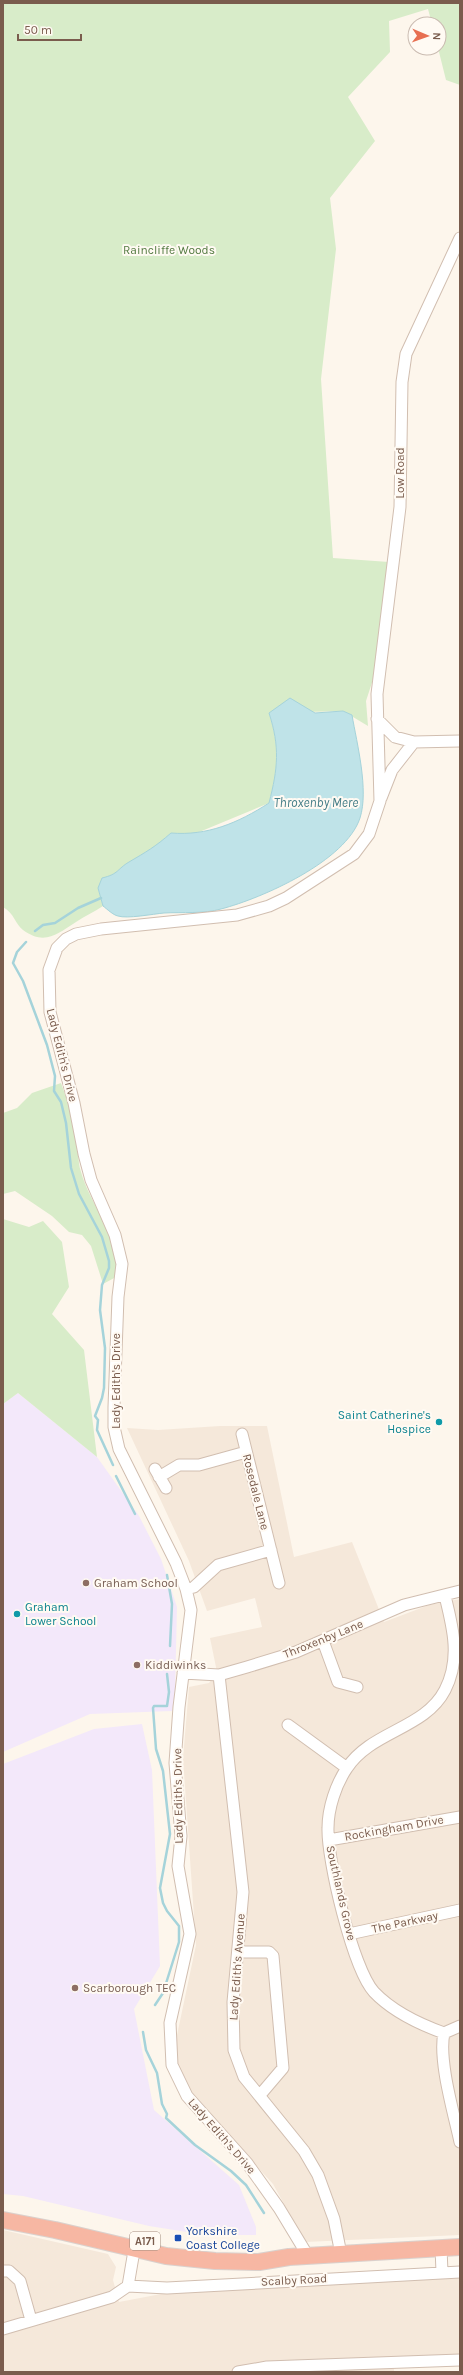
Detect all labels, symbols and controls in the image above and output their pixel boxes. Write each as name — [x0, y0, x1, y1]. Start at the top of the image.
scale bar — [18, 16, 81, 42]
north arrow — [407, 16, 447, 56]
text: 50 m — [24, 23, 52, 37]
text: N — [430, 32, 443, 41]
park label: Raincliffe Woods — [123, 243, 215, 257]
street label: Low Road — [393, 447, 407, 499]
water label: Throxenby Mere — [274, 795, 358, 810]
street label: Lady Edith's Drive — [44, 1007, 80, 1103]
street label: Lady Edith's Drive — [109, 1333, 123, 1429]
place label: Saint Catherine's Hospice — [338, 1408, 431, 1436]
marker: Saint Catherine's Hospice — [434, 1417, 444, 1427]
street label: Rosedale Lane — [240, 1452, 272, 1532]
place label: Graham School — [94, 1576, 178, 1590]
marker: Graham School — [81, 1578, 91, 1588]
place label: Graham Lower School — [25, 1600, 96, 1628]
marker: Graham Lower School — [12, 1609, 22, 1619]
street label: Throxenby Lane — [281, 1617, 365, 1661]
place label: Kiddiwinks — [145, 1658, 206, 1672]
marker: Kiddiwinks — [132, 1660, 142, 1670]
street label: Lady Edith's Drive — [170, 1748, 186, 1844]
street label: Rockingham Drive — [343, 1812, 445, 1844]
street label: Southlands Grove — [323, 1844, 359, 1942]
street label: The Parkway — [371, 1908, 440, 1936]
street label: Lady Edith's Avenue — [226, 1913, 248, 2021]
place label: Scarborough TEC — [83, 1981, 176, 1995]
marker: Scarborough TEC — [70, 1983, 80, 1993]
street label: Lady Edith's Drive — [185, 2095, 259, 2177]
place label: Yorkshire Coast College — [186, 2224, 260, 2252]
road number: A171 — [130, 2232, 160, 2250]
marker: Yorkshire Coast College — [173, 2233, 183, 2243]
street label: Scalby Road — [260, 2271, 328, 2289]

